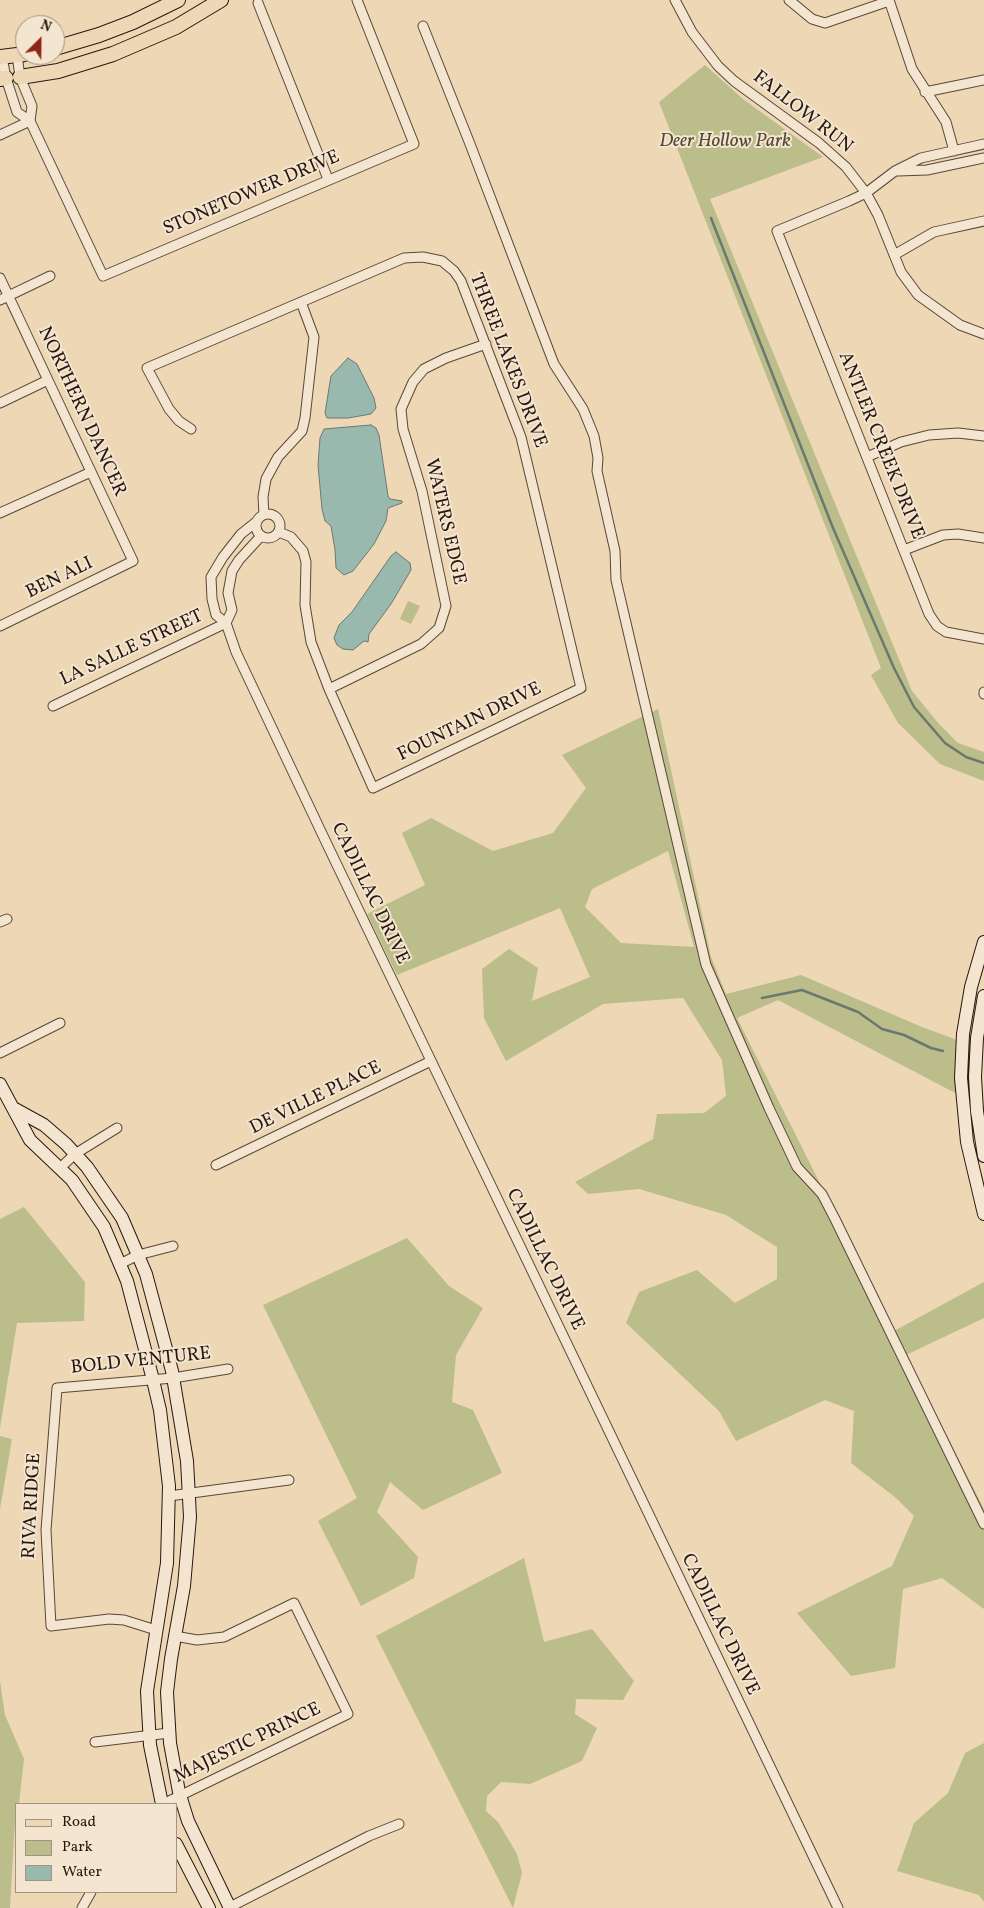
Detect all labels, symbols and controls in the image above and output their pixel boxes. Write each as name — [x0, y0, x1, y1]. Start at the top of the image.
north arrow — [15, 15, 65, 65]
text: N — [37, 16, 54, 37]
street label: FALLOW RUN — [747, 67, 857, 159]
park label: Deer Hollow Park — [659, 132, 791, 154]
street label: STONETOWER DRIVE — [160, 146, 344, 242]
street label: THREE LAKES DRIVE — [463, 270, 551, 452]
street label: NORTHERN DANCER — [32, 323, 130, 501]
street label: ANTLER CREEK DRIVE — [832, 349, 928, 543]
street label: WATERS EDGE — [418, 457, 470, 587]
street label: BEN ALI — [23, 553, 97, 605]
street label: LA SALLE STREET — [57, 606, 207, 692]
street label: FOUNTAIN DRIVE — [394, 678, 546, 768]
street label: CADILLAC DRIVE — [325, 820, 413, 968]
street label: DE VILLE PLACE — [246, 1057, 386, 1141]
street label: CADILLAC DRIVE — [500, 1186, 588, 1334]
street label: BOLD VENTURE — [70, 1343, 212, 1381]
street label: RIVA RIDGE — [19, 1452, 47, 1560]
street label: CADILLAC DRIVE — [675, 1551, 763, 1699]
street label: MAJESTIC PRINCE — [171, 1699, 325, 1789]
legend — [15, 1803, 178, 1893]
text: Road — [62, 1812, 96, 1833]
text: Park — [62, 1837, 93, 1858]
text: Water — [62, 1862, 102, 1883]

